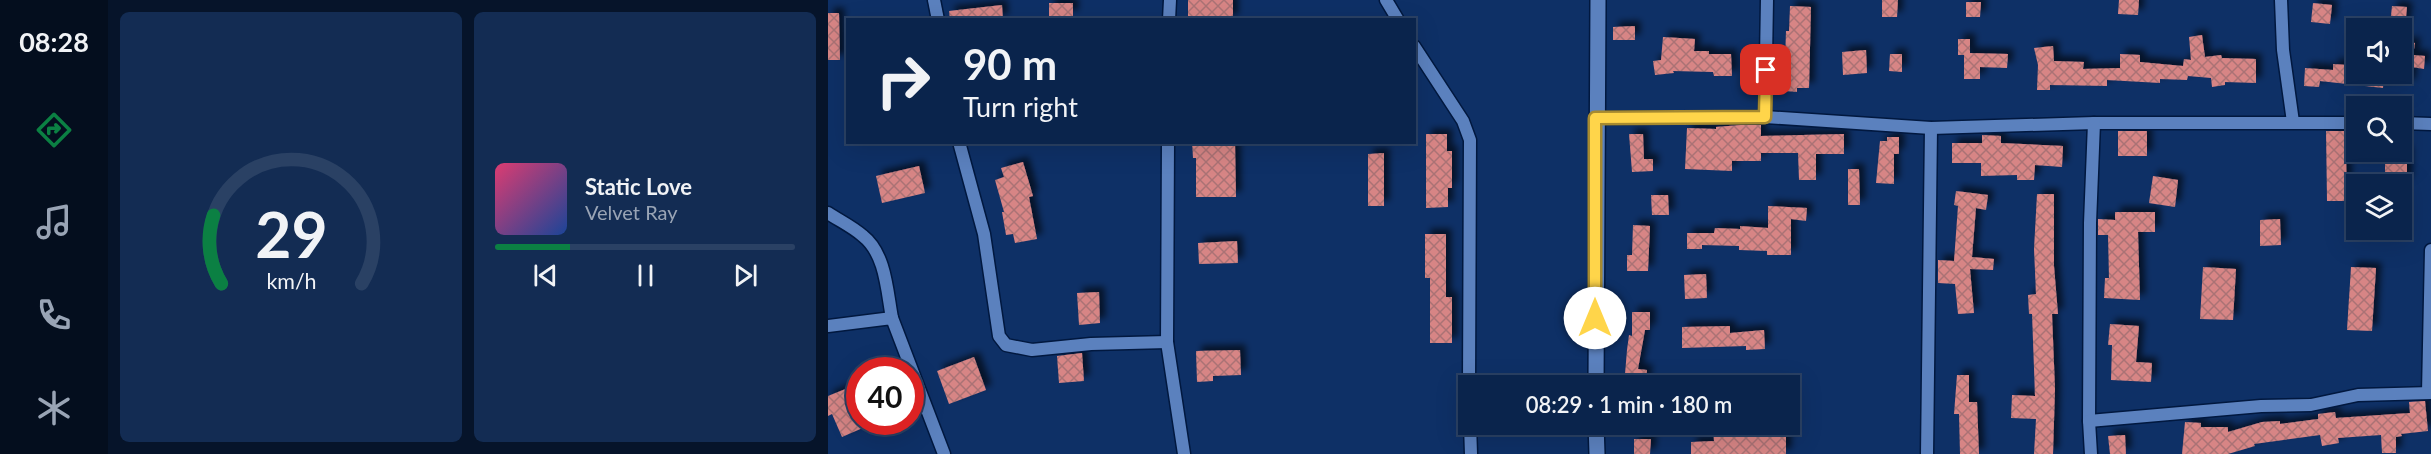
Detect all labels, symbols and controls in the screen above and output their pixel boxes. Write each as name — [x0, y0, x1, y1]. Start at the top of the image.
map controls — [2346, 18, 2412, 240]
button: sound — [2346, 18, 2412, 84]
text: 08:28 — [19, 25, 89, 58]
text: 90 m — [963, 39, 1057, 89]
icon: right — [864, 42, 942, 120]
pin — [1740, 44, 1791, 95]
icon: arrive — [1749, 53, 1782, 86]
text: Turn right — [963, 90, 1078, 123]
button: search — [2346, 96, 2412, 162]
icon: directions — [33, 109, 75, 151]
text: Static Love — [585, 173, 692, 200]
button: layers — [2346, 174, 2412, 240]
text: 29 — [255, 196, 327, 271]
text: Velvet Ray — [585, 200, 678, 224]
icon: music — [33, 201, 75, 243]
icon: previous — [529, 259, 562, 292]
icon: pause — [629, 259, 662, 292]
icon: next — [729, 259, 762, 292]
text: km/h — [266, 268, 316, 294]
position arrow — [1563, 286, 1627, 350]
icon: phone — [33, 294, 75, 336]
speed limit sign: 40 — [846, 357, 924, 435]
icon: climate — [33, 387, 75, 429]
text: 08:29 · 1 min · 180 m — [1526, 391, 1732, 418]

